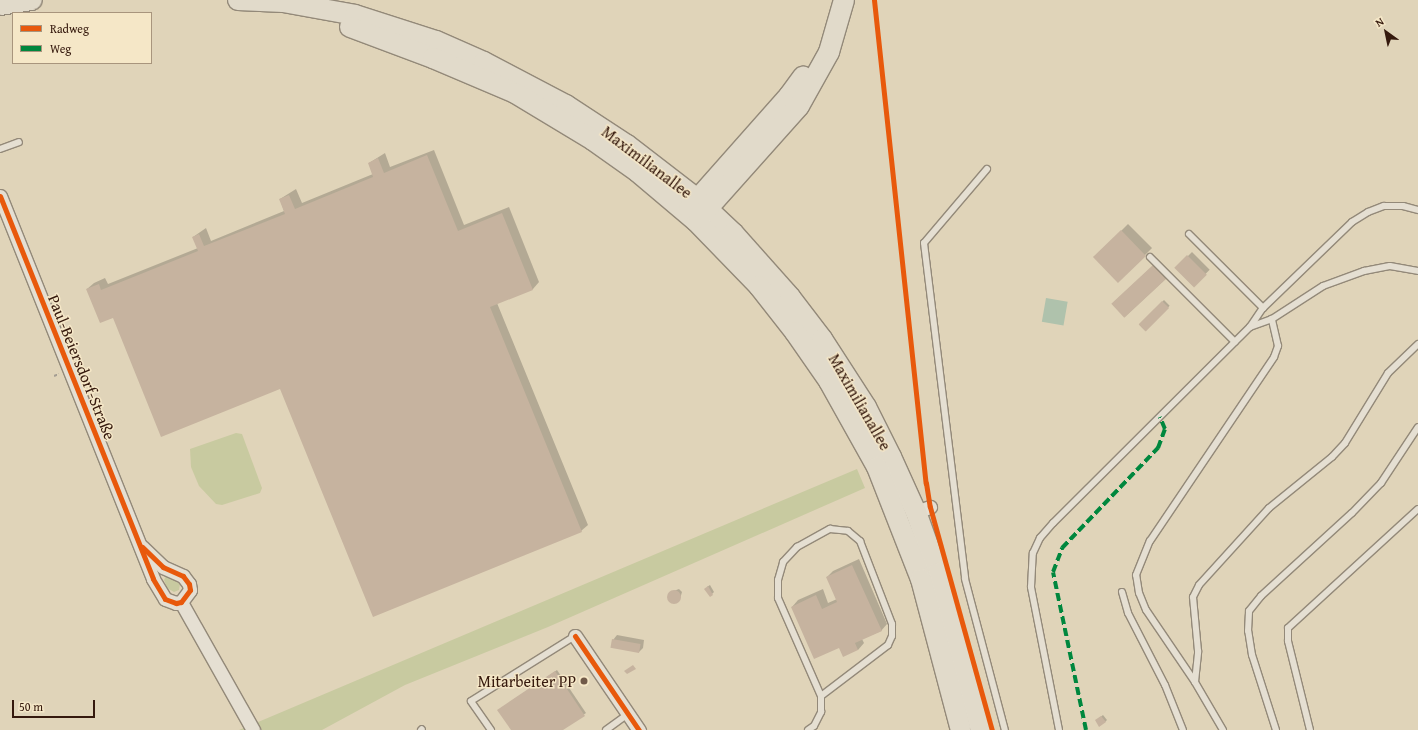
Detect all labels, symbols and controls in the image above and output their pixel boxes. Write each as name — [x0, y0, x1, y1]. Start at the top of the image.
legend — [12, 12, 152, 64]
north arrow — [1366, 12, 1406, 52]
text: N — [1372, 13, 1387, 31]
text: Radweg — [50, 20, 89, 37]
text: Weg — [50, 40, 71, 57]
street label: Maximilianallee — [598, 122, 696, 202]
street label: Paul-Beiersdorf-Straße — [44, 292, 120, 442]
street label: Maximilianallee — [825, 350, 895, 454]
place label: Mitarbeiter PP — [478, 671, 576, 691]
marker: Mitarbeiter PP — [579, 676, 589, 686]
scale bar — [14, 692, 97, 718]
text: 50 m — [19, 698, 43, 715]

